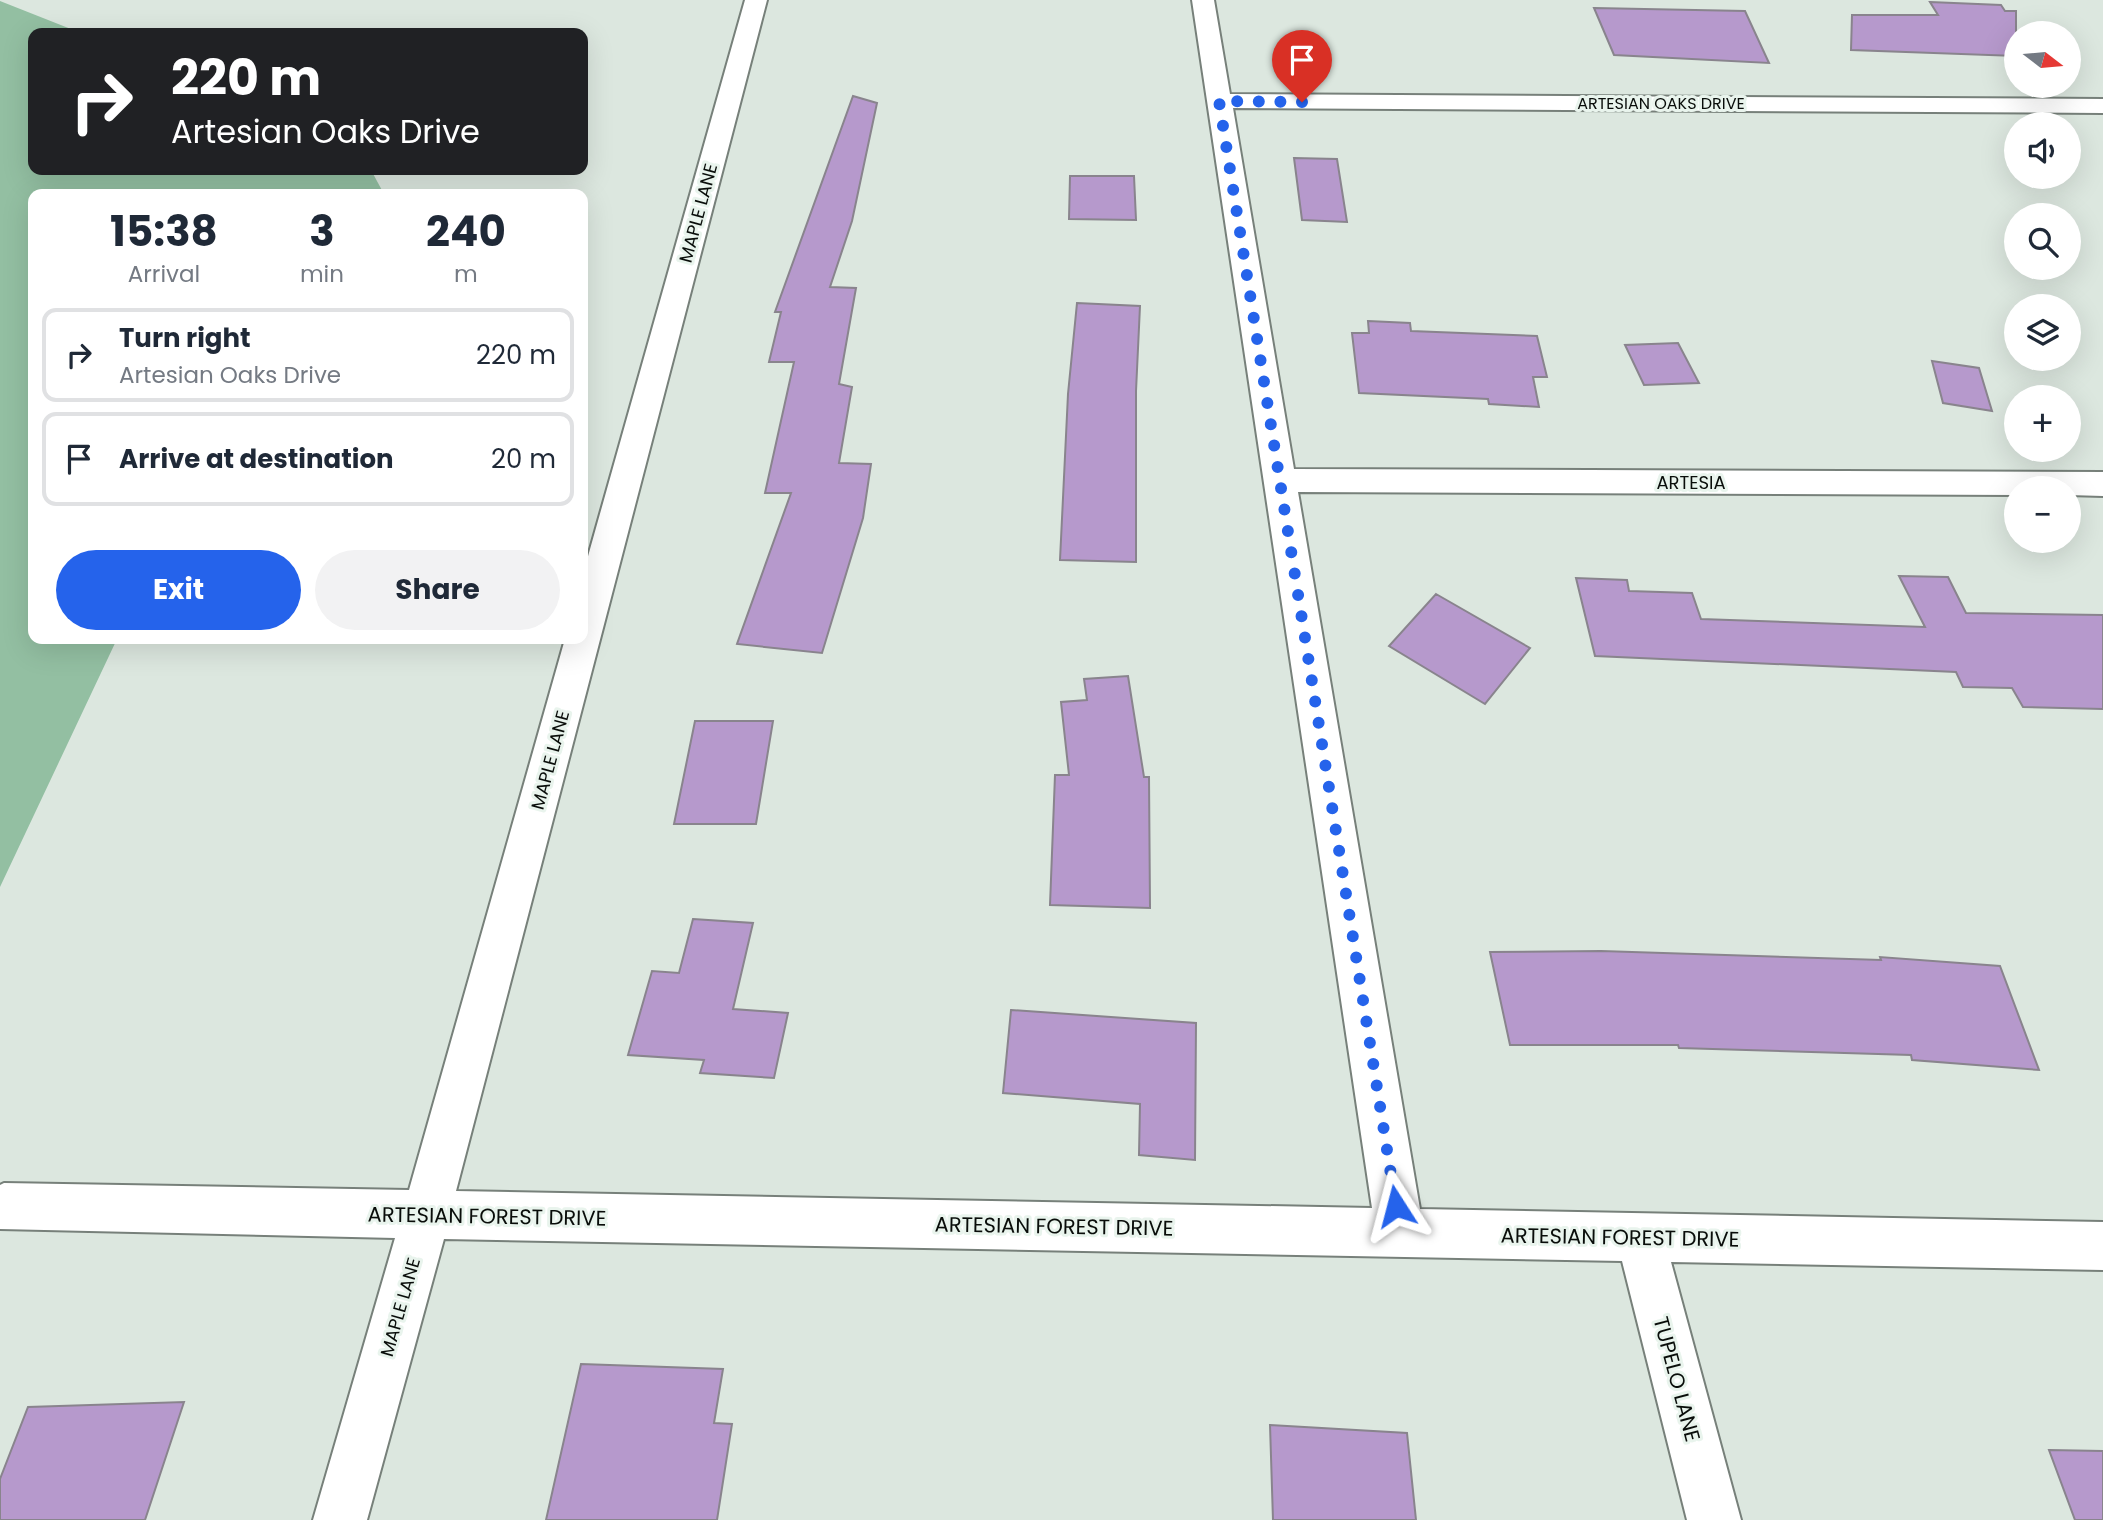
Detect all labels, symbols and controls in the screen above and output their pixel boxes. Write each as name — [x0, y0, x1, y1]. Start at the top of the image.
north arrow — [2004, 21, 2081, 98]
map controls — [2004, 21, 2081, 553]
pin — [1272, 30, 1332, 102]
icon: arrive — [1283, 41, 1321, 79]
text: 220 m — [171, 44, 321, 112]
icon: right — [56, 56, 147, 147]
street label: ARTESIAN OAKS DRIVE — [1577, 92, 1745, 115]
text: Artesian Oaks Drive — [171, 109, 480, 154]
button: sound — [2004, 112, 2081, 189]
street label: MAPLE LANE — [673, 161, 723, 265]
text: 15:38 — [110, 202, 218, 261]
text: 3 — [309, 202, 335, 261]
text: 240 — [426, 202, 506, 261]
button: search — [2004, 203, 2081, 280]
text: Arrival — [128, 258, 200, 290]
text: min — [300, 258, 344, 290]
text: m — [454, 258, 478, 290]
button: layers — [2004, 294, 2081, 371]
text: Turn right — [119, 320, 251, 356]
icon: right — [60, 336, 98, 374]
text: 220 m — [476, 337, 556, 373]
text: Artesian Oaks Drive — [119, 359, 341, 391]
button: + — [2004, 385, 2081, 462]
icon: arrive — [60, 440, 98, 478]
text: Arrive at destination — [119, 441, 394, 477]
text: 20 m — [491, 441, 556, 477]
street label: ARTESIA — [1656, 470, 1726, 495]
button: − — [2004, 476, 2081, 553]
button: Exit — [56, 550, 301, 630]
button: Share — [315, 550, 560, 630]
street label: MAPLE LANE — [525, 708, 575, 812]
position arrow — [1359, 1169, 1433, 1243]
street label: ARTESIAN FOREST DRIVE — [367, 1199, 607, 1233]
street label: ARTESIAN FOREST DRIVE — [934, 1209, 1174, 1243]
street label: ARTESIAN FOREST DRIVE — [1500, 1220, 1740, 1254]
street label: MAPLE LANE — [374, 1255, 426, 1359]
street label: TUPELO LANE — [1646, 1313, 1708, 1445]

